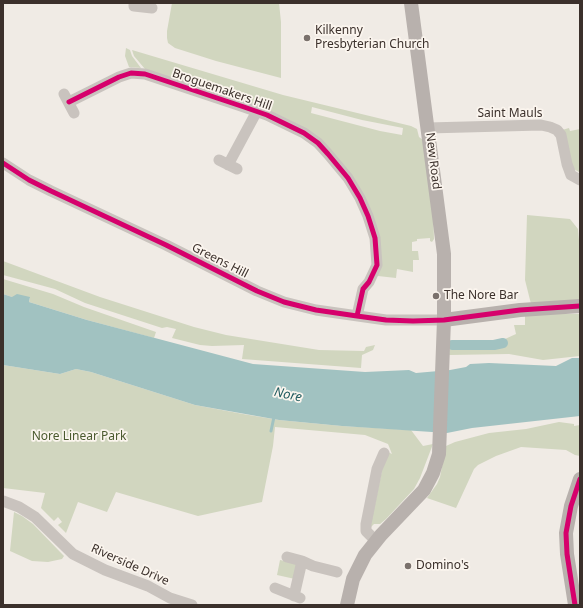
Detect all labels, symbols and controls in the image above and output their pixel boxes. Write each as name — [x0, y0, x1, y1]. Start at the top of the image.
place label: Kilkenny Presbyterian Church — [315, 24, 429, 52]
marker: Kilkenny Presbyterian Church — [302, 33, 312, 43]
street label: Broguemakers Hill — [170, 66, 274, 114]
street label: Saint Mauls — [477, 107, 543, 121]
street label: New Road — [422, 132, 444, 190]
street label: Greens Hill — [189, 241, 251, 281]
place label: The Nore Bar — [444, 289, 518, 303]
marker: The Nore Bar — [431, 291, 441, 301]
water label: Nore — [273, 384, 303, 406]
park label: Nore Linear Park — [32, 430, 126, 444]
street label: Riverside Drive — [89, 541, 171, 589]
place label: Domino's — [416, 559, 469, 573]
marker: Domino's — [403, 561, 413, 571]

